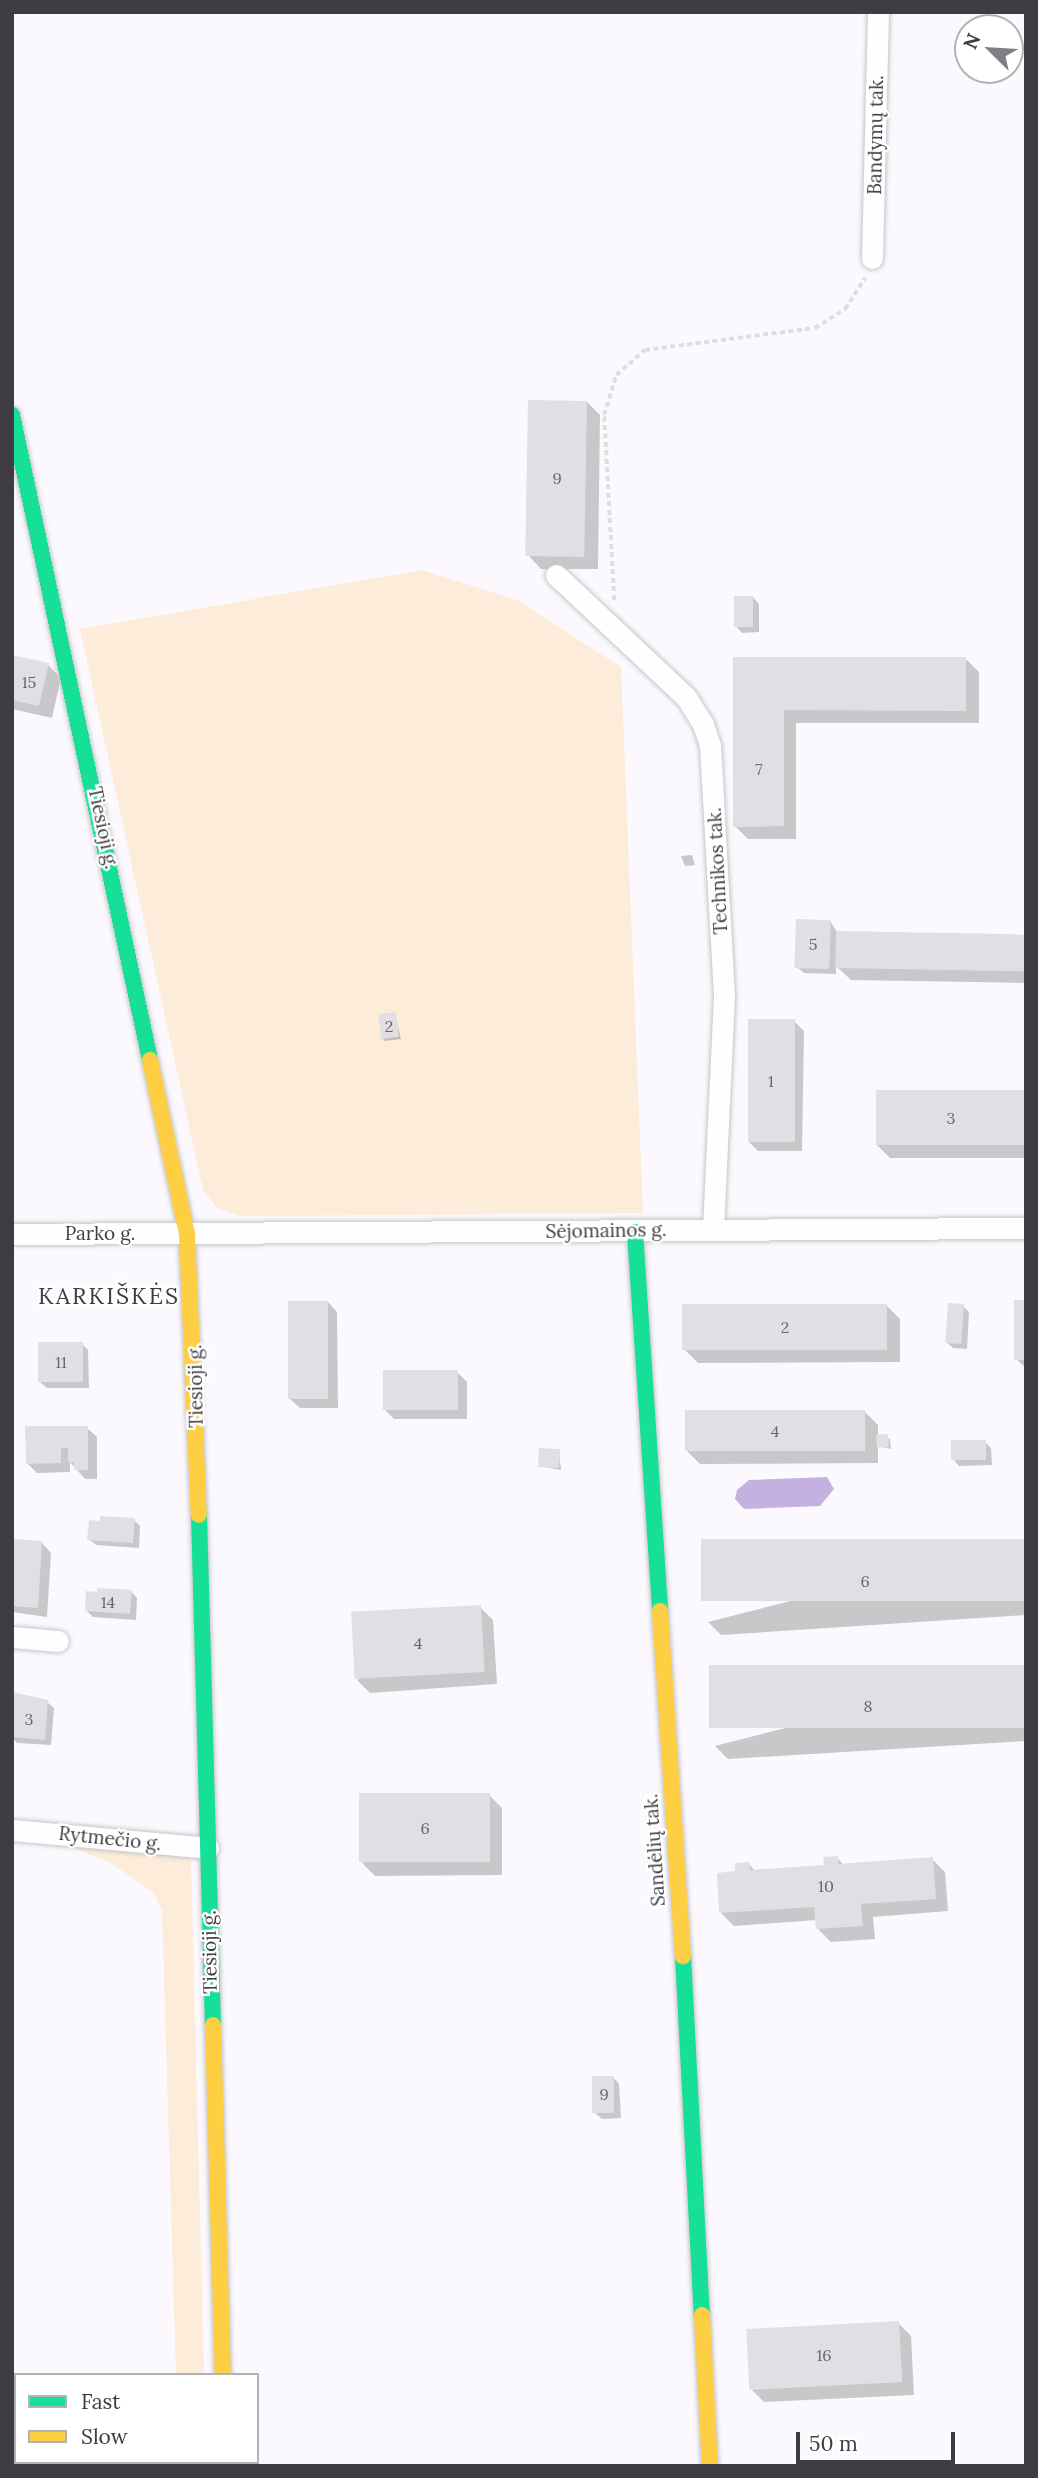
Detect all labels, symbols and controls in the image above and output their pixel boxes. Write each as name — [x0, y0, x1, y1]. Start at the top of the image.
north arrow — [954, 14, 1024, 84]
text: N — [958, 30, 986, 53]
street label: Bandymų tak. — [864, 75, 888, 195]
house number: 9 — [552, 468, 562, 488]
house number: 15 — [22, 672, 36, 692]
house number: 7 — [755, 759, 763, 779]
street label: Tiesioji g. — [83, 785, 123, 871]
street label: Technikos tak. — [703, 807, 733, 935]
house number: 5 — [809, 934, 817, 954]
house number: 2 — [385, 1016, 393, 1036]
house number: 1 — [768, 1071, 774, 1091]
house number: 3 — [947, 1108, 955, 1128]
street label: Sėjomainos g. — [545, 1219, 667, 1243]
street label: Parko g. — [65, 1223, 135, 1245]
district label: KARKIŠKĖS — [39, 1282, 179, 1310]
house number: 2 — [781, 1317, 789, 1337]
street label: Tiesioji g. — [184, 1344, 208, 1428]
house number: 11 — [55, 1352, 67, 1372]
house number: 4 — [771, 1421, 779, 1441]
house number: 6 — [860, 1571, 870, 1591]
house number: 14 — [101, 1592, 115, 1612]
house number: 4 — [414, 1633, 422, 1653]
house number: 8 — [864, 1696, 872, 1716]
house number: 3 — [25, 1709, 33, 1729]
street label: Sandėlių tak. — [640, 1793, 670, 1907]
house number: 6 — [420, 1818, 430, 1838]
street label: Rytmečio g. — [57, 1822, 163, 1856]
house number: 10 — [818, 1876, 834, 1896]
street label: Tiesioji g. — [198, 1910, 222, 1994]
house number: 9 — [599, 2084, 609, 2104]
house number: 16 — [816, 2345, 832, 2365]
legend — [14, 2373, 259, 2464]
text: Fast — [81, 2388, 120, 2415]
scale bar — [800, 2418, 959, 2462]
text: Slow — [81, 2423, 128, 2450]
text: 50 m — [809, 2430, 858, 2457]

